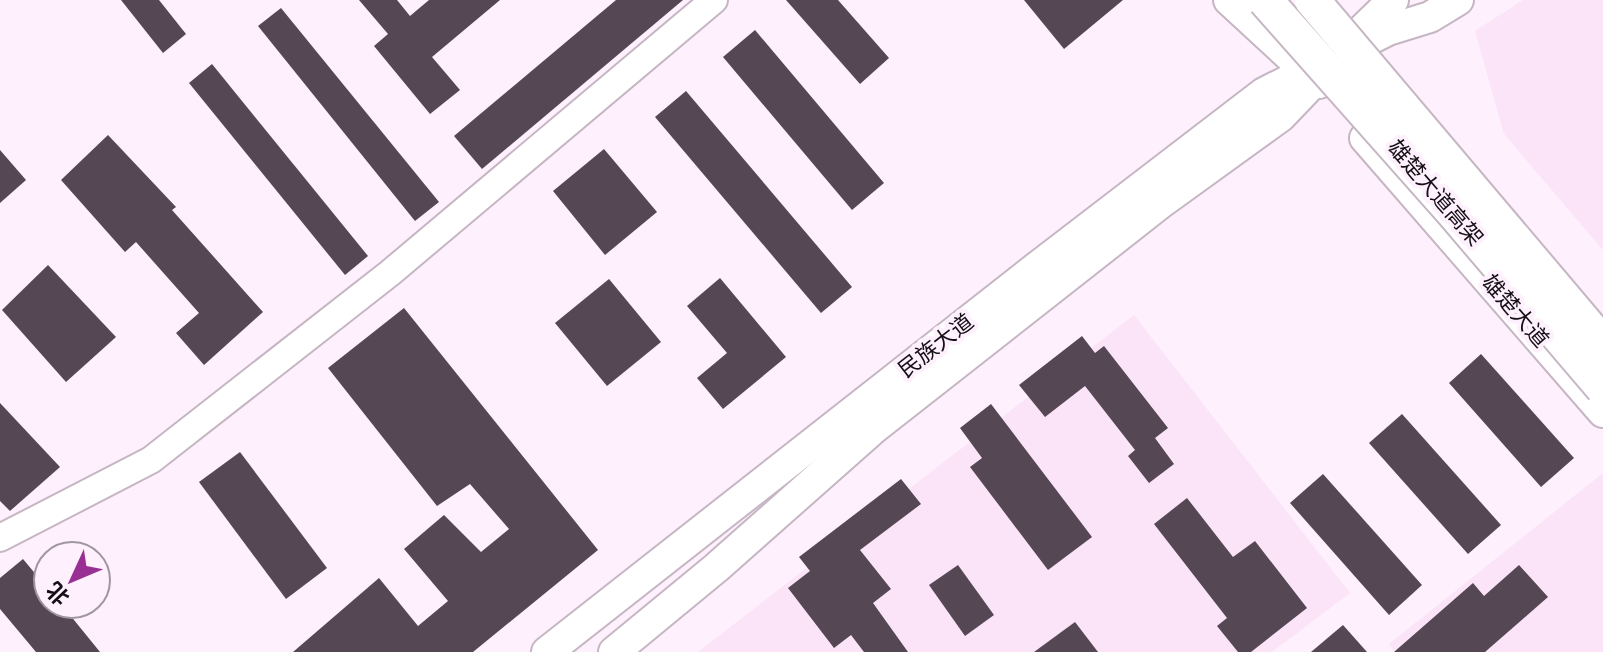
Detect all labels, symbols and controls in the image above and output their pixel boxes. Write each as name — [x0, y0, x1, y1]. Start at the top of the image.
street label: 雄楚大道高架 — [1380, 133, 1490, 253]
street label: 雄楚大道 — [1475, 268, 1555, 354]
street label: 民族大道 — [892, 307, 980, 385]
north arrow — [32, 540, 112, 620]
text: 北 — [40, 575, 77, 612]

